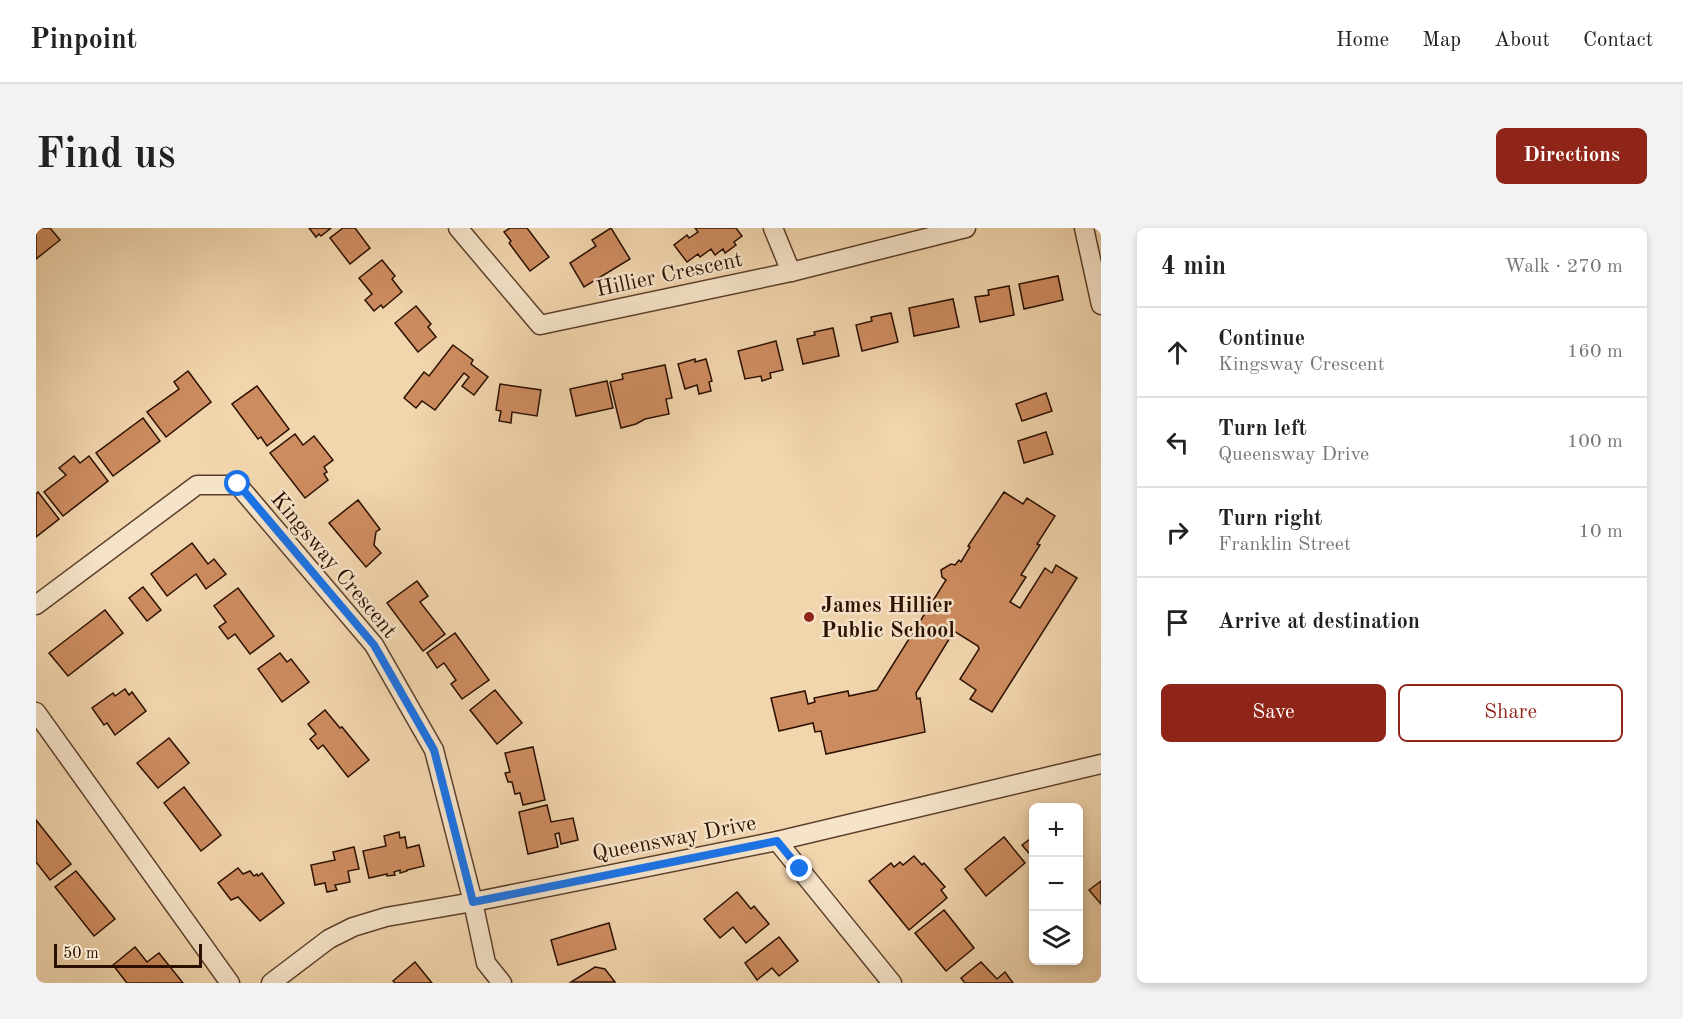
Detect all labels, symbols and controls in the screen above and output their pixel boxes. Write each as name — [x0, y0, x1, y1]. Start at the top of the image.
text: Pinpoint — [30, 27, 137, 55]
text: Home — [1336, 30, 1389, 51]
text: Map — [1422, 30, 1461, 51]
text: About — [1494, 30, 1550, 51]
text: Contact — [1583, 30, 1653, 51]
button: Directions — [1496, 128, 1647, 184]
text: Find us — [36, 135, 175, 177]
street label: Hillier Crescent — [594, 249, 745, 301]
text: 4 min — [1161, 254, 1226, 280]
text: Walk · 270 m — [1504, 257, 1623, 277]
text: Continue — [1218, 328, 1305, 350]
icon: ahead — [1161, 336, 1194, 369]
text: 160 m — [1567, 342, 1623, 362]
text: Kingsway Crescent — [1218, 355, 1385, 375]
text: Turn left — [1218, 418, 1307, 440]
icon: left — [1161, 426, 1194, 459]
text: 100 m — [1567, 432, 1623, 452]
text: Queensway Drive — [1218, 445, 1369, 465]
route start — [224, 470, 250, 496]
street label: Kingsway Crescent — [266, 488, 401, 643]
text: Turn right — [1218, 508, 1322, 530]
icon: right — [1161, 516, 1194, 549]
text: 10 m — [1578, 522, 1623, 542]
text: Franklin Street — [1218, 535, 1351, 555]
place label: James Hillier Public School — [821, 595, 955, 642]
icon: arrive — [1161, 606, 1194, 639]
marker: James Hillier Public School — [802, 610, 816, 624]
text: Arrive at destination — [1218, 611, 1420, 633]
button: Save — [1161, 684, 1386, 742]
button: Share — [1398, 684, 1623, 742]
map controls — [1029, 803, 1083, 965]
button: + — [1029, 803, 1083, 857]
street label: Queensway Drive — [591, 812, 758, 866]
route end — [786, 855, 812, 881]
button: − — [1029, 857, 1083, 911]
button: layers — [1029, 911, 1083, 965]
scale bar — [54, 941, 202, 968]
text: 50 m — [63, 946, 99, 962]

